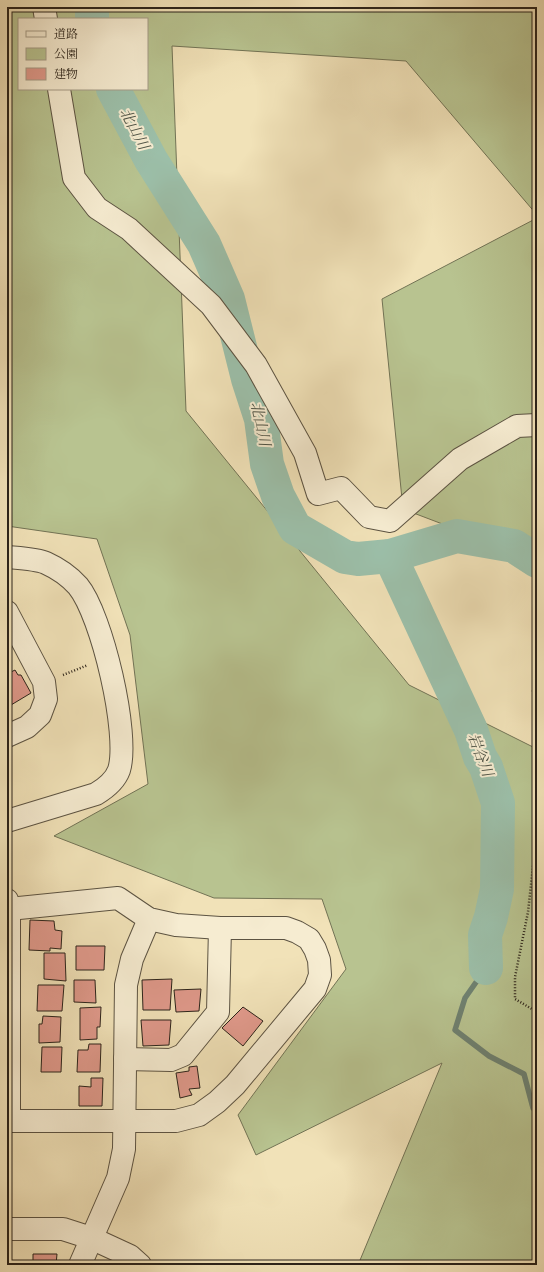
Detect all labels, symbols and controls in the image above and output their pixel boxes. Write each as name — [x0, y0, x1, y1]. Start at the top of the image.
legend — [18, 18, 148, 90]
text: 道路 — [54, 27, 78, 42]
text: 公園 — [54, 47, 78, 62]
text: 建物 — [54, 67, 78, 82]
water label: 北山川 — [115, 105, 154, 155]
water label: 北山川 — [246, 400, 274, 450]
water label: 岩谷川 — [463, 731, 498, 781]

